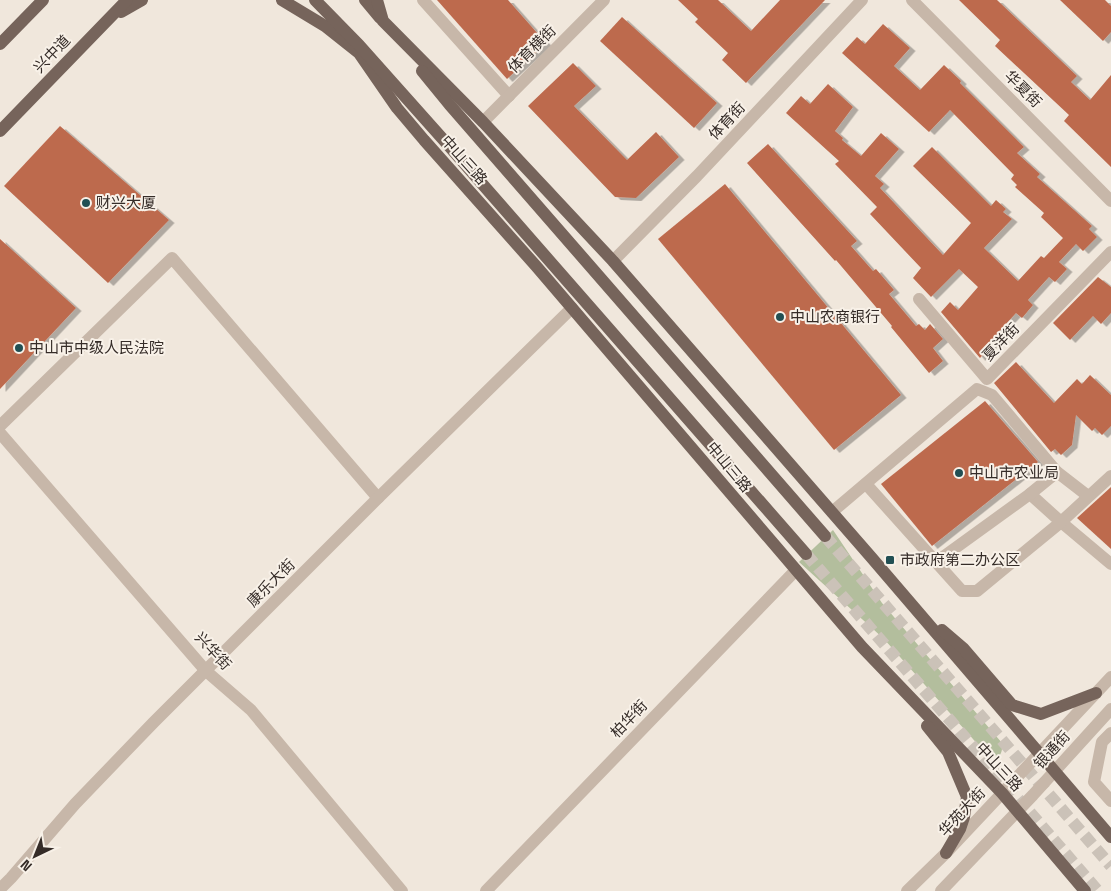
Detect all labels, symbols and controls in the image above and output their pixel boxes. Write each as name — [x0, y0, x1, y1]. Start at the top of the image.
street label: 体育横街 — [504, 21, 560, 77]
street label: 兴中道 — [29, 31, 74, 76]
street label: 华夏街 — [1001, 66, 1046, 111]
street label: 体育街 — [704, 98, 749, 144]
street label: 中山三路 — [437, 131, 492, 188]
place label: 财兴大厦 — [96, 193, 156, 212]
marker: 财兴大厦 — [80, 197, 92, 209]
place label: 中山农商银行 — [790, 307, 880, 326]
marker: 中山农商银行 — [774, 311, 786, 323]
street label: 夏洋街 — [978, 319, 1023, 364]
place label: 中山市中级人民法院 — [29, 338, 164, 357]
marker: 中山市中级人民法院 — [13, 342, 25, 354]
street label: 中山三路 — [703, 438, 756, 496]
place label: 中山市农业局 — [969, 463, 1059, 482]
marker: 中山市农业局 — [953, 467, 965, 479]
place label: 市政府第二办公区 — [900, 550, 1020, 569]
marker: 市政府第二办公区 — [884, 554, 896, 566]
street label: 康乐大街 — [243, 555, 299, 611]
street label: 兴华街 — [191, 628, 236, 674]
street label: 柏华街 — [606, 696, 651, 741]
street label: 银通街 — [1030, 727, 1074, 773]
street label: 中山三路 — [972, 738, 1027, 795]
street label: 华苑大街 — [934, 783, 989, 840]
north arrow — [10, 831, 60, 881]
text: N — [17, 856, 36, 875]

